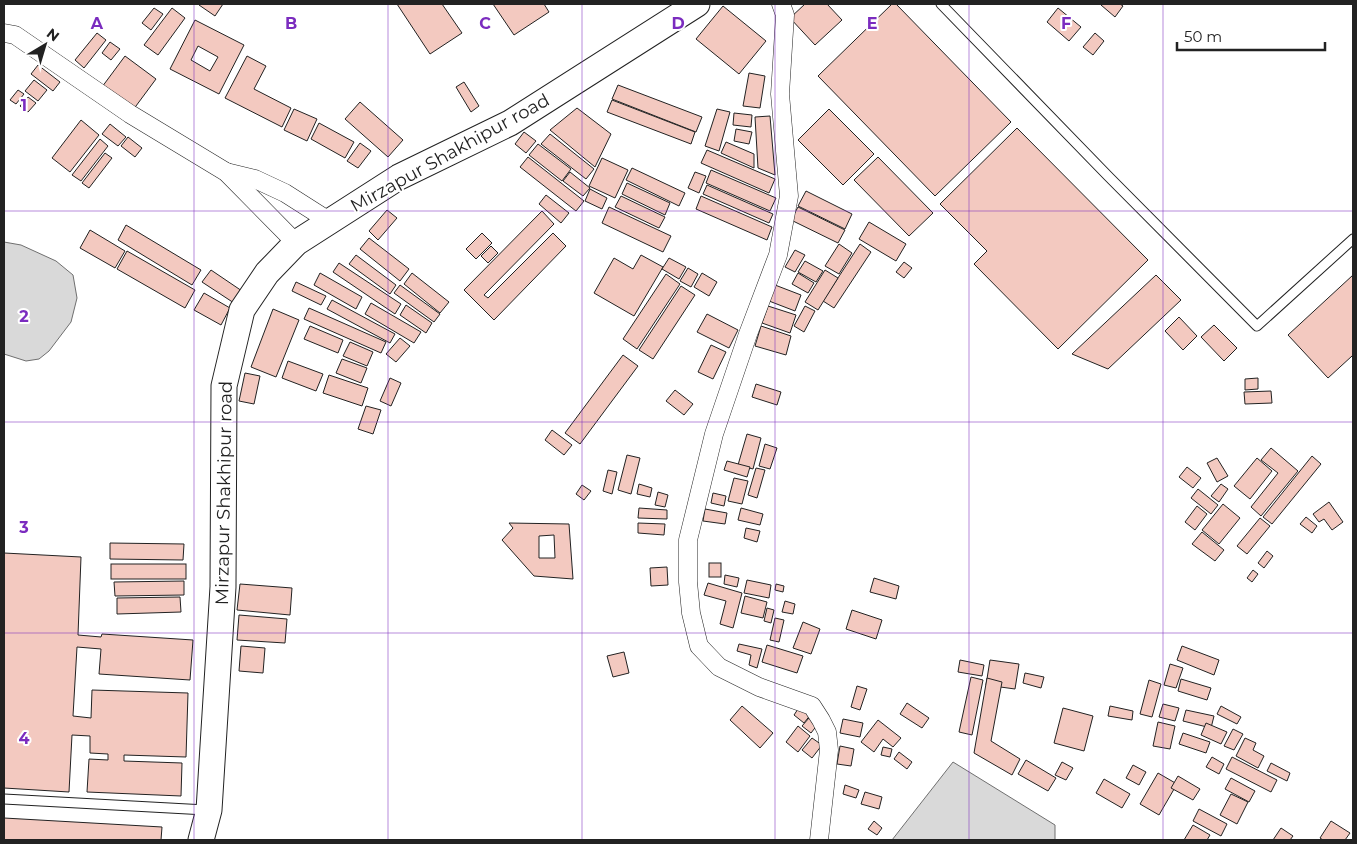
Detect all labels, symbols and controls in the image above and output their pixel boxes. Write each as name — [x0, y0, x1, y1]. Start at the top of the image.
text: A — [90, 14, 104, 33]
text: B — [285, 14, 297, 33]
text: C — [479, 14, 491, 33]
text: D — [671, 14, 685, 33]
text: E — [867, 14, 877, 33]
text: F — [1061, 14, 1071, 33]
north arrow — [20, 20, 70, 70]
scale bar — [1177, 20, 1324, 52]
text: N — [43, 24, 63, 45]
text: 50 m — [1184, 27, 1222, 46]
street label: Mirzapur Shakhipur road — [347, 89, 553, 217]
text: 1 — [21, 96, 27, 115]
text: 2 — [19, 307, 29, 326]
street label: Mirzapur Shakhipur road — [211, 381, 237, 605]
text: 3 — [18, 518, 29, 537]
text: 4 — [18, 729, 30, 748]

